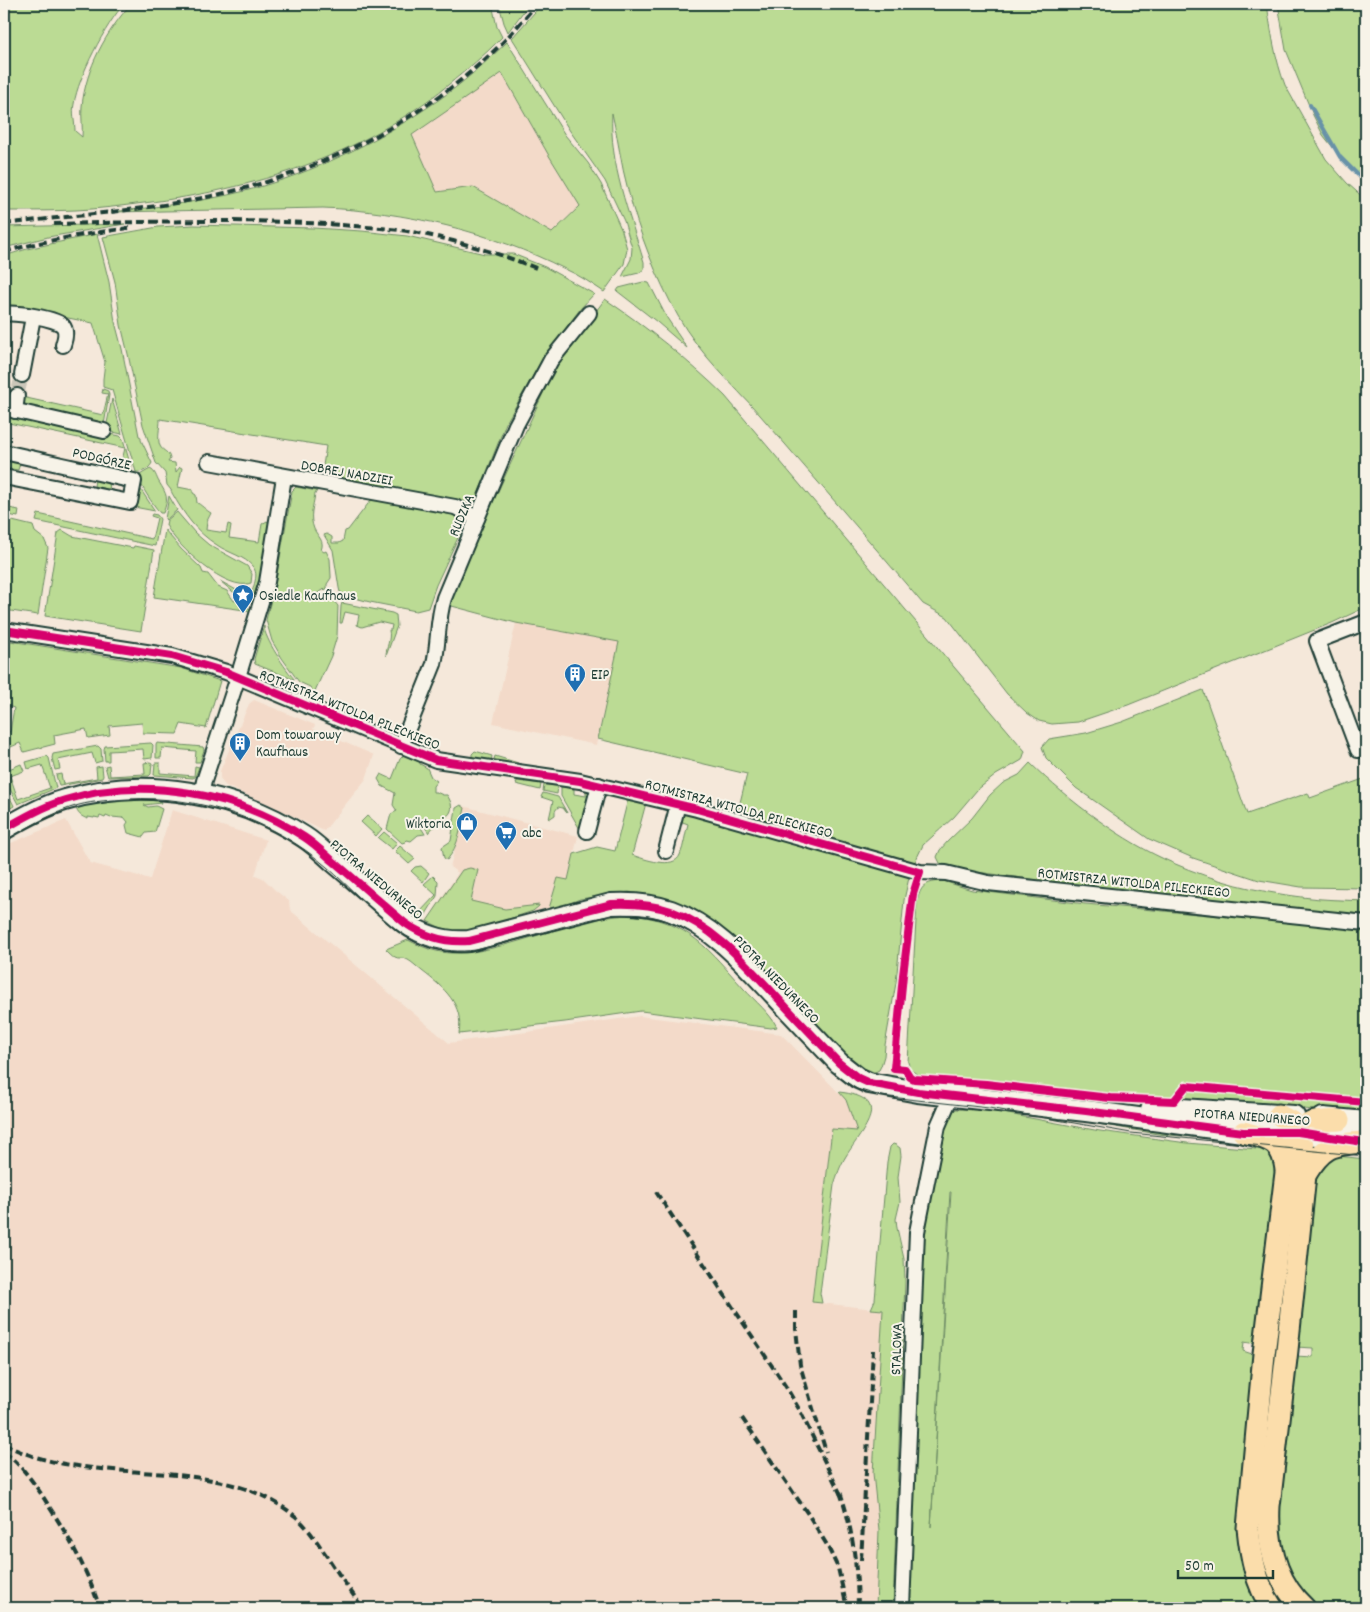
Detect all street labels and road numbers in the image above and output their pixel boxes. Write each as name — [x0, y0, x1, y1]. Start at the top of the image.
street label: PODGÓRZE — [70, 443, 133, 477]
street label: DOBREJ NADZIEI — [299, 455, 394, 493]
street label: RUDZKA — [444, 491, 482, 540]
street label: ROTMISTRZA WITOLDA PILECKIEGO — [256, 664, 443, 757]
street label: ROTMISTRZA WITOLDA PILECKIEGO — [642, 774, 835, 846]
street label: PIOTRA NIEDURNEGO — [324, 835, 427, 926]
street label: ROTMISTRZA WITOLDA PILECKIEGO — [1037, 863, 1231, 905]
street label: PIOTRA NIEDURNEGO — [727, 931, 824, 1030]
street label: PIOTRA NIEDURNEGO — [1193, 1103, 1311, 1133]
street label: STALOWA — [886, 1323, 910, 1376]

